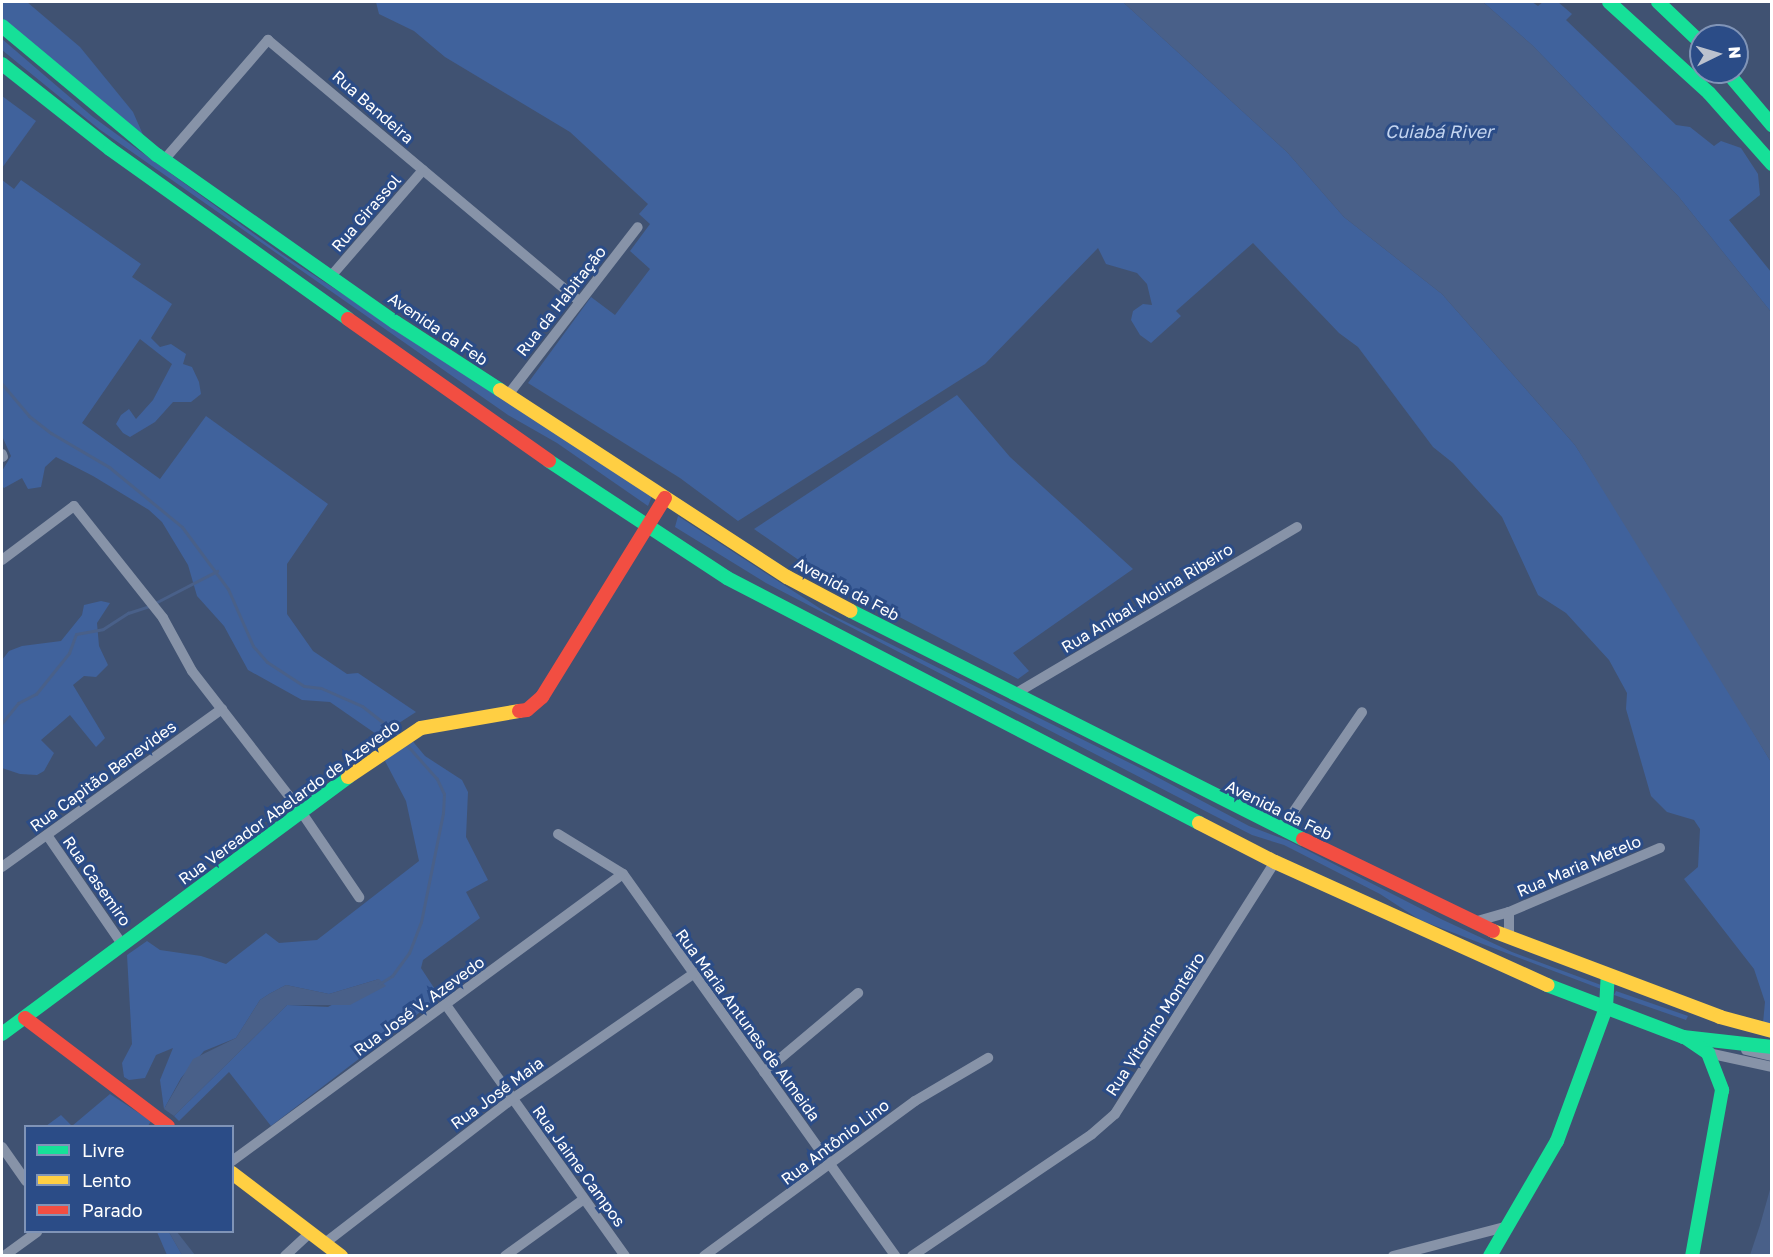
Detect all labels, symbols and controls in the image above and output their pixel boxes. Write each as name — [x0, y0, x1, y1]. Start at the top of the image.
north arrow — [1689, 24, 1749, 84]
text: N — [1724, 46, 1745, 60]
street label: Rua Bandeira — [328, 66, 418, 148]
water label: Cuiabá River — [1385, 120, 1493, 142]
street label: Rua Girassol — [327, 171, 405, 255]
street label: Rua da Habitação — [512, 242, 610, 360]
street label: Avenida da Feb — [385, 289, 491, 369]
street label: Rua Aníbal Molina Ribeiro — [1058, 539, 1236, 657]
street label: Avenida da Feb — [791, 553, 903, 625]
street label: Rua Vereador Abelardo de Azevedo — [175, 715, 403, 889]
street label: Rua Capitão Benevides — [26, 717, 180, 835]
street label: Avenida da Feb — [1223, 776, 1335, 844]
street label: Rua Maria Metelo — [1514, 831, 1644, 901]
street label: Rua Casemiro — [59, 832, 135, 930]
street label: Rua Maria Antunes de Almeida — [672, 925, 824, 1125]
street label: Rua Vitorino Monteiro — [1101, 949, 1209, 1099]
street label: Rua José V. Azevedo — [350, 952, 488, 1060]
street label: Rua José Maia — [447, 1053, 547, 1133]
street label: Rua Antônio Lino — [777, 1095, 893, 1189]
street label: Rua Jaime Campos — [529, 1102, 629, 1230]
legend — [24, 1125, 234, 1233]
text: Livre — [82, 1139, 124, 1161]
text: Lento — [82, 1169, 131, 1191]
text: Parado — [82, 1199, 143, 1221]

